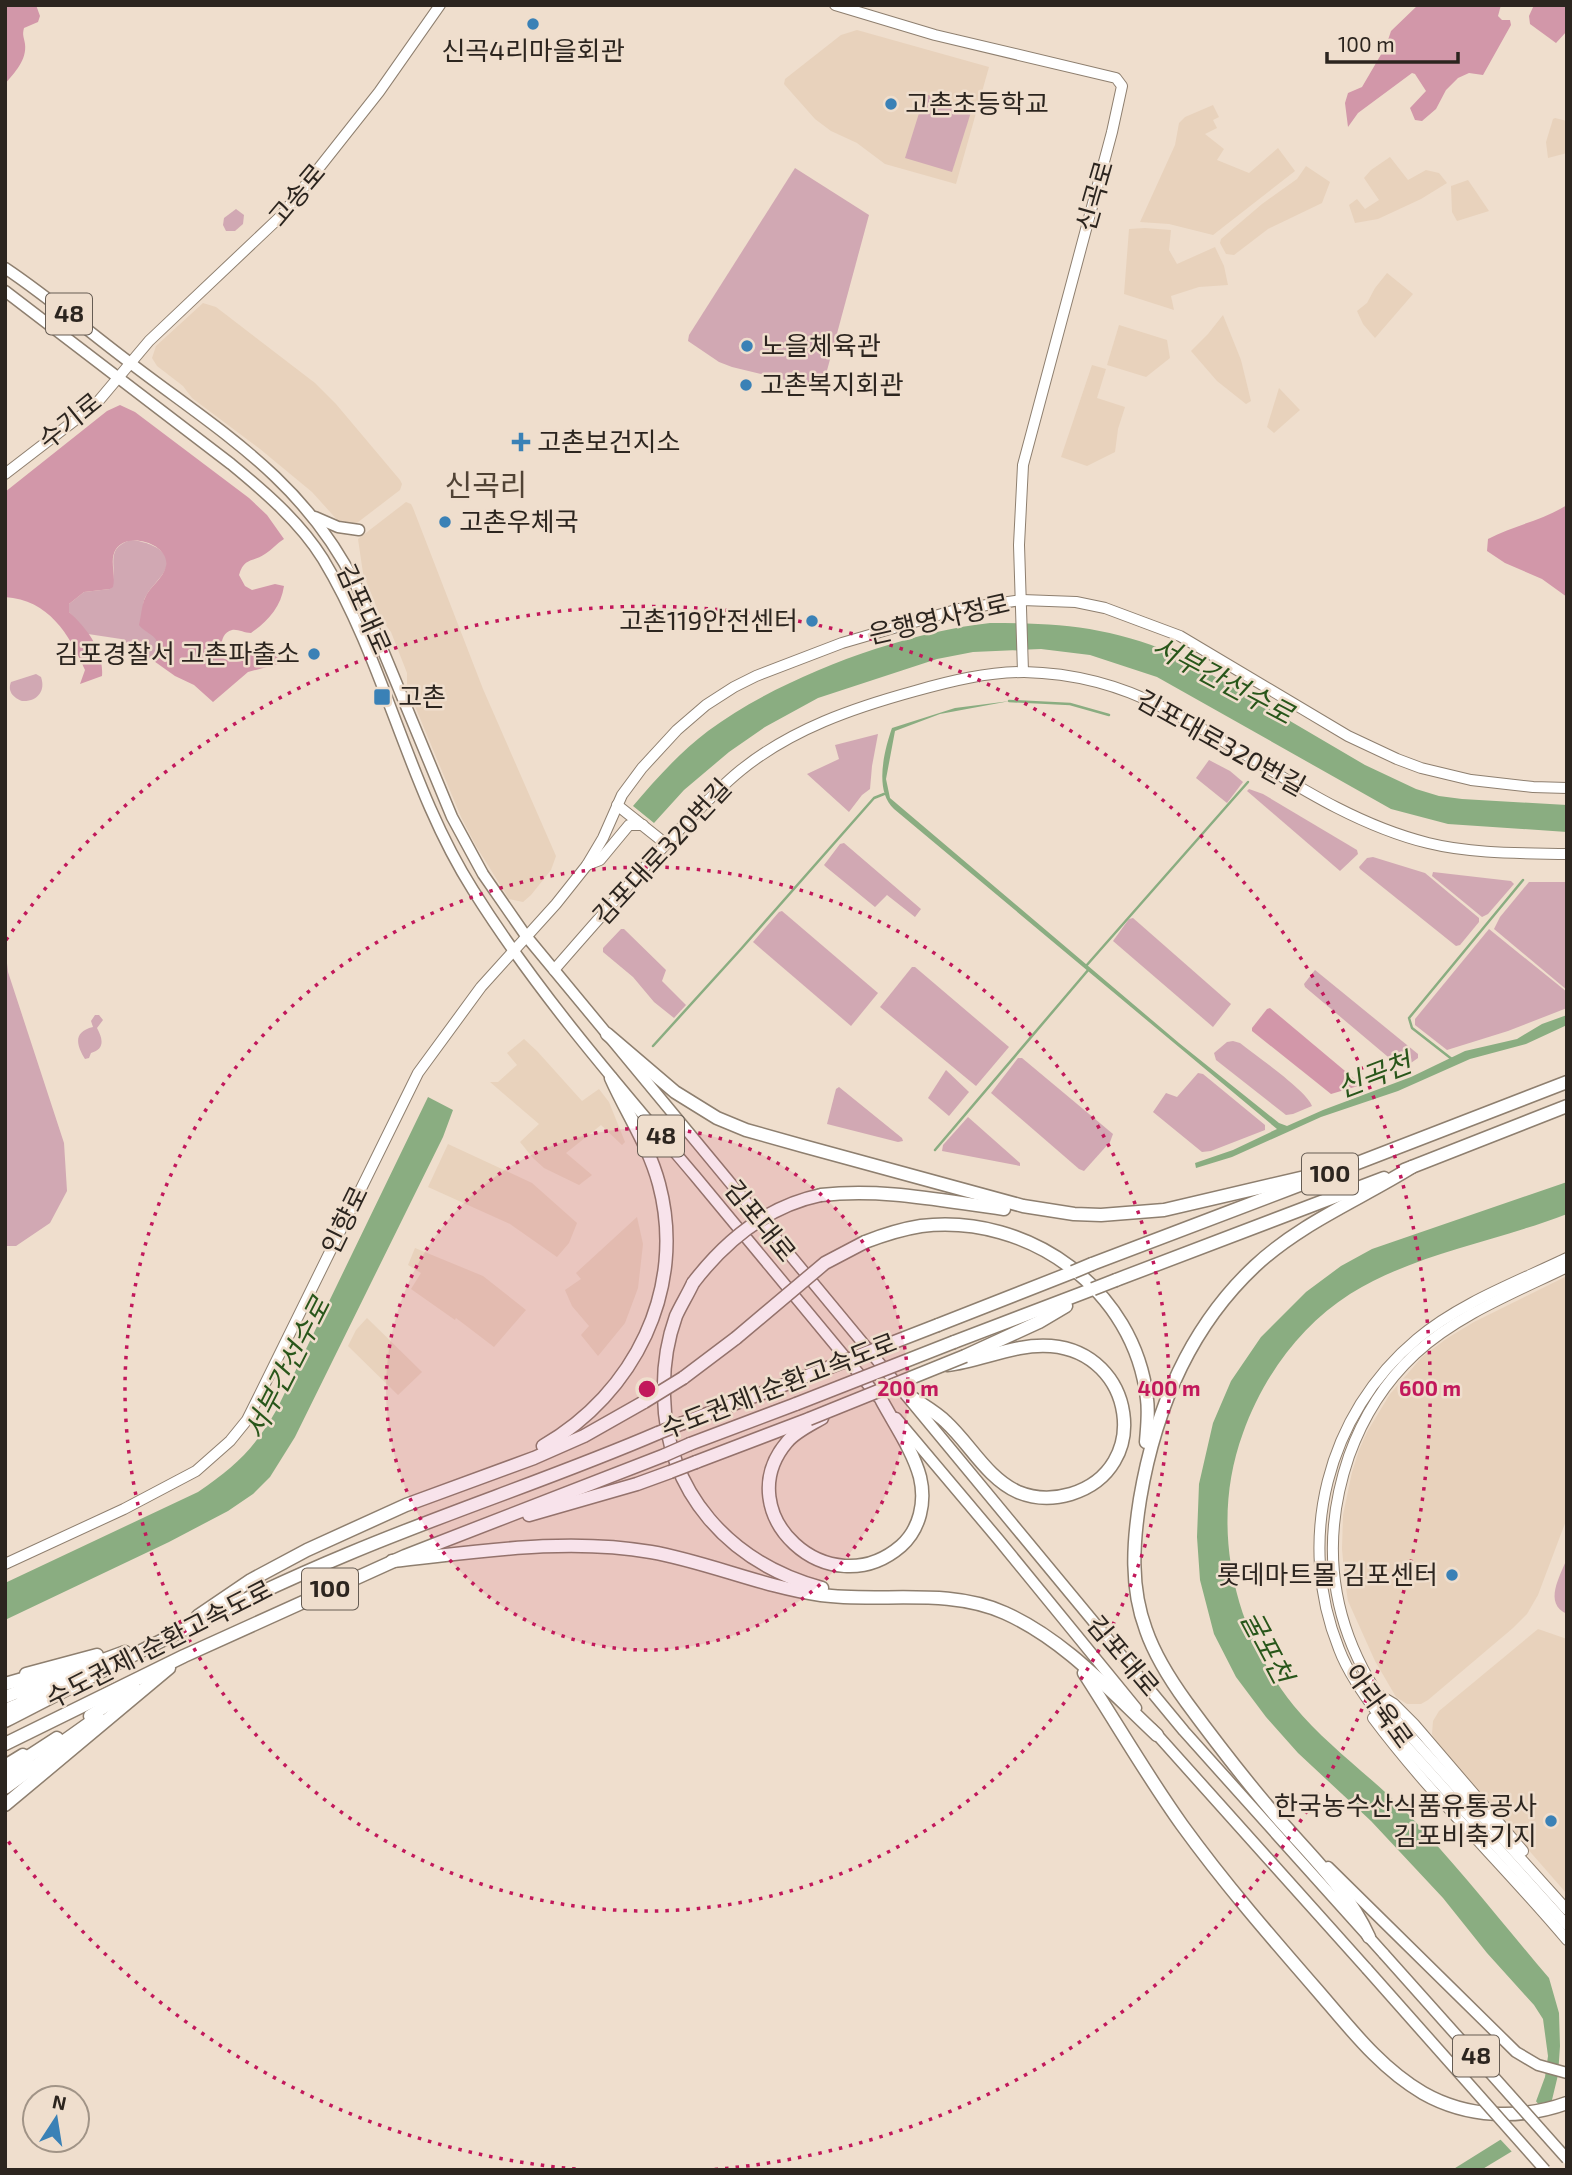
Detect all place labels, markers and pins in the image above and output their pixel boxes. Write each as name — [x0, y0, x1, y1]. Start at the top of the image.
marker: 신곡4리마을회관 — [525, 16, 541, 32]
place label: 신곡4리마을회관 — [441, 34, 625, 65]
place label: 고촌초등학교 — [905, 87, 1049, 118]
marker: 고촌초등학교 — [883, 96, 899, 112]
place label: 노을체육관 — [761, 329, 881, 360]
marker: 노을체육관 — [739, 338, 755, 354]
place label: 고촌복지회관 — [760, 368, 904, 399]
marker: 고촌복지회관 — [738, 377, 754, 393]
place label: 고촌보건지소 — [537, 425, 681, 456]
marker: 고촌보건지소 — [511, 432, 531, 452]
place label: 고촌우체국 — [459, 505, 579, 536]
marker: 고촌우체국 — [437, 514, 453, 530]
place label: 고촌119안전센터 — [619, 604, 798, 635]
marker: 고촌119안전센터 — [804, 613, 820, 629]
place label: 김포경찰서 고촌파출소 — [55, 637, 300, 668]
marker: 김포경찰서 고촌파출소 — [306, 646, 322, 662]
place label: 고촌 — [398, 680, 446, 711]
marker: 고촌 — [372, 687, 392, 707]
centre of rings — [635, 1377, 659, 1401]
place label: 롯데마트몰 김포센터 — [1217, 1558, 1438, 1589]
marker: 롯데마트몰 김포센터 — [1444, 1567, 1460, 1583]
place label: 한국농수산식품유통공사 김포비축기지 — [1274, 1789, 1537, 1850]
marker: 한국농수산식품유통공사 김포비축기지 — [1543, 1813, 1559, 1829]

